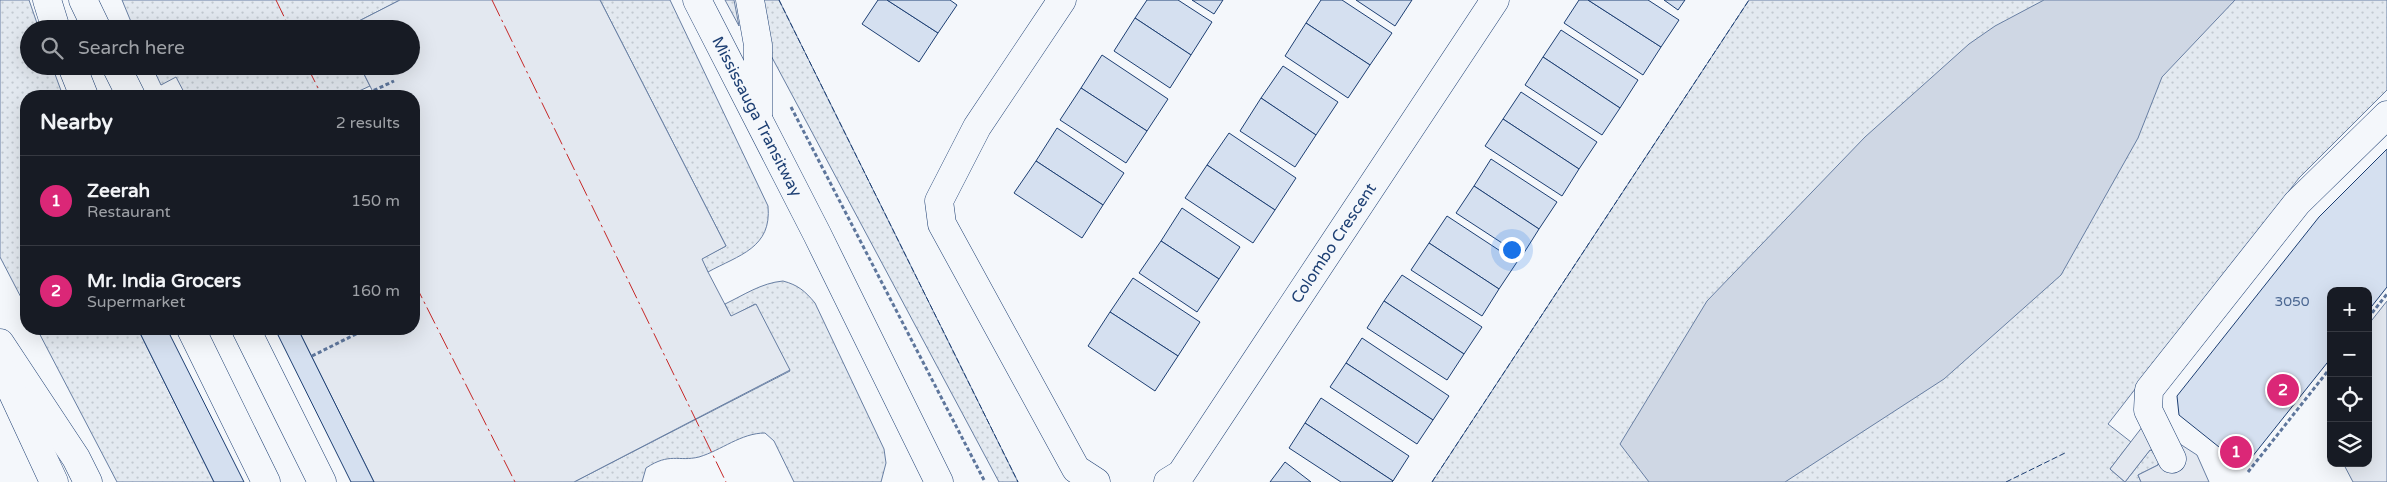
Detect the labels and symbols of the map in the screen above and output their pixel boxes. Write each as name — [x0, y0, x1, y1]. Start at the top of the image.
street label: Mississauga Transitway — [707, 33, 806, 200]
street label: Colombo Crescent — [1287, 179, 1381, 307]
your location — [1499, 237, 1525, 263]
house number: 3050 — [2274, 293, 2310, 310]
pin: 2 — [2267, 371, 2299, 409]
pin: 1 — [2220, 433, 2252, 471]

